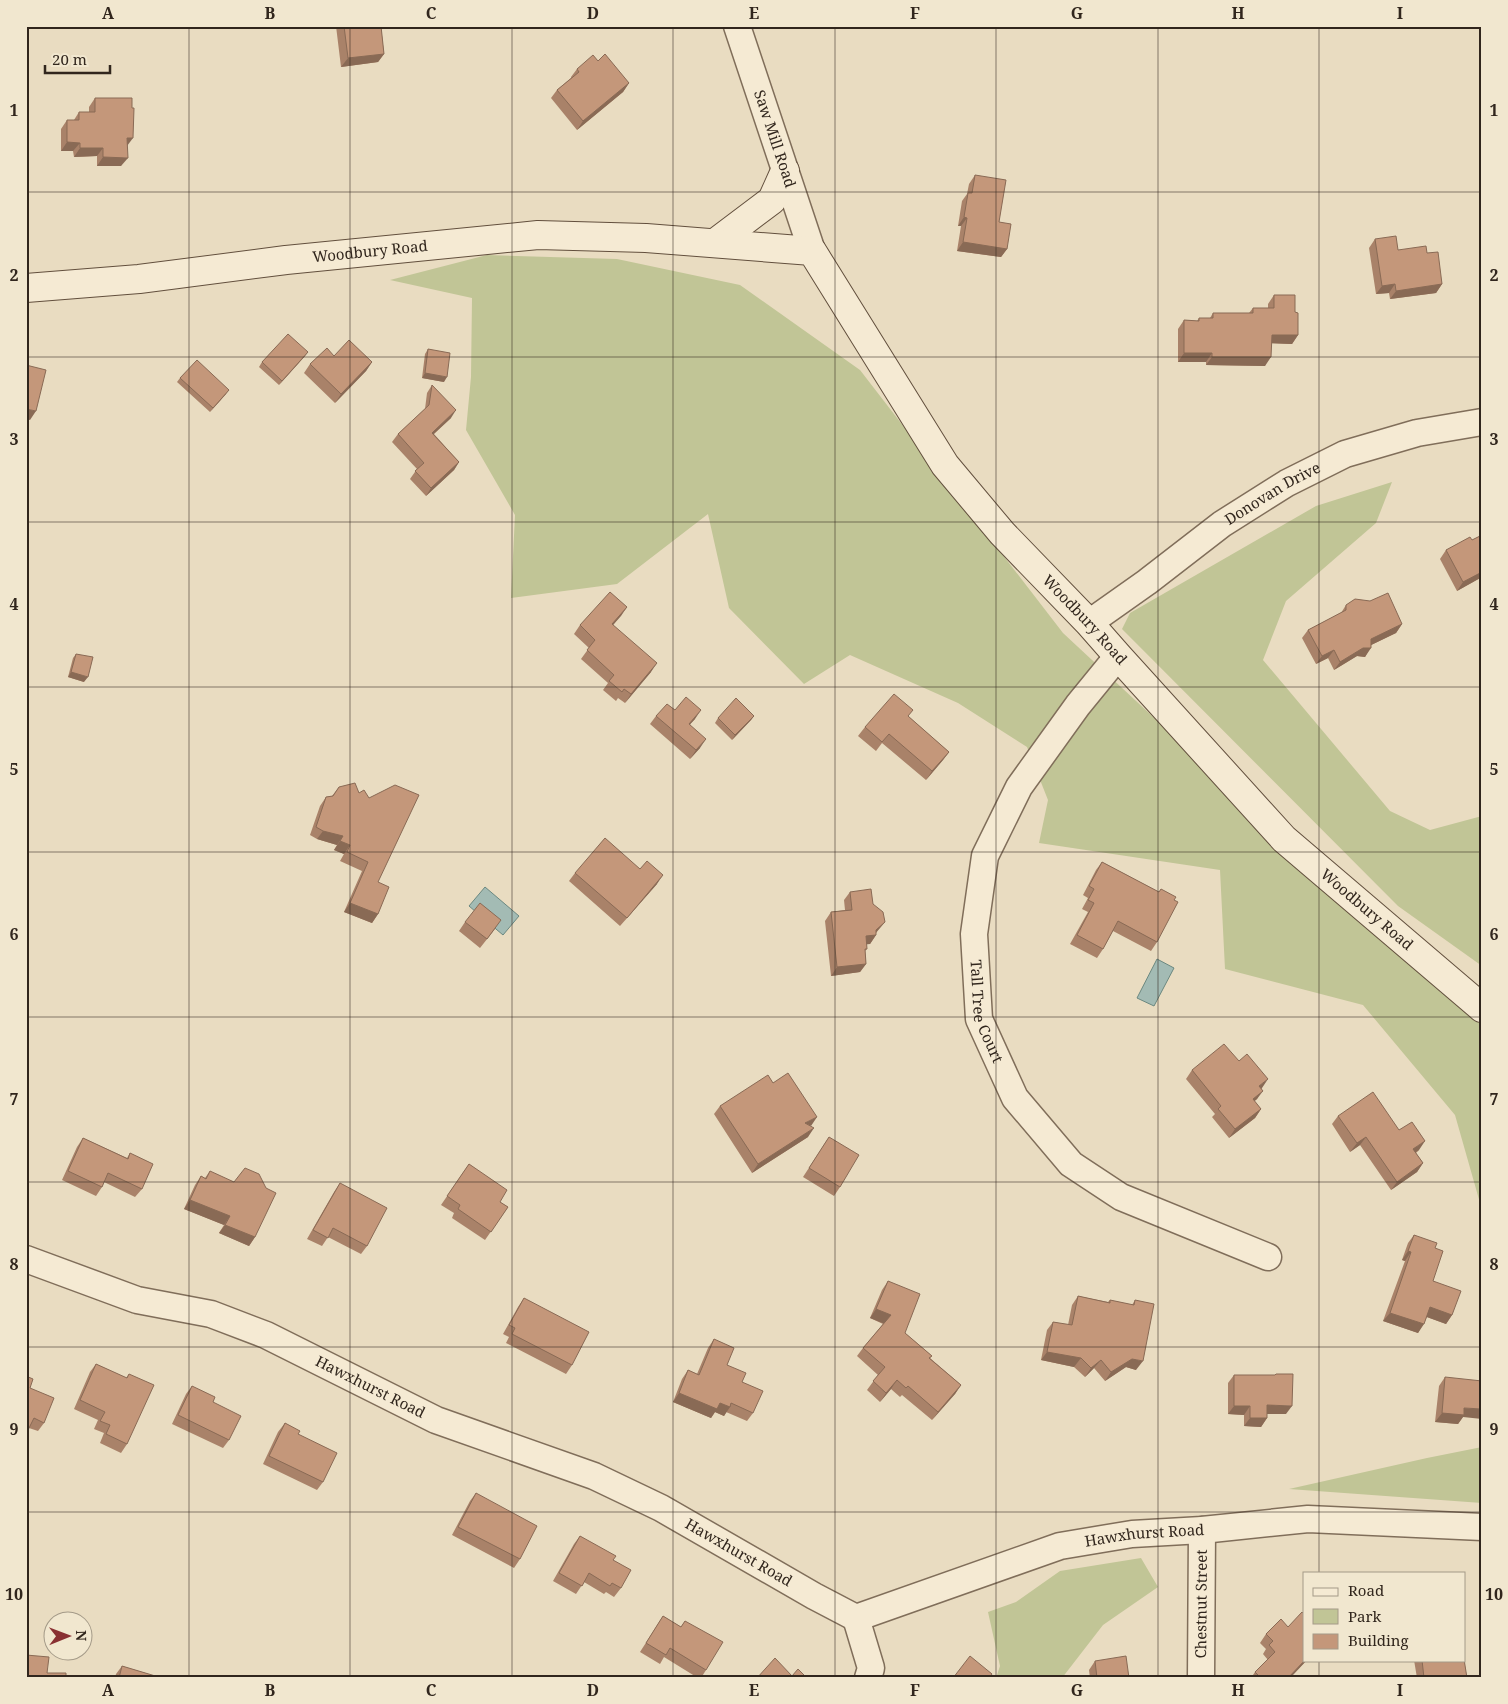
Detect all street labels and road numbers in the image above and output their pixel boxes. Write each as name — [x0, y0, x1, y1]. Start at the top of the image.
street label: Saw Mill Road — [750, 87, 801, 190]
street label: Woodbury Road — [311, 235, 428, 266]
street label: Donovan Drive — [1220, 457, 1324, 529]
street label: Woodbury Road — [1039, 570, 1132, 668]
street label: Woodbury Road — [1317, 864, 1418, 954]
street label: Tall Tree Court — [967, 959, 1009, 1066]
street label: Hawxhurst Road — [312, 1350, 429, 1422]
street label: Hawxhurst Road — [682, 1513, 796, 1590]
street label: Hawxhurst Road — [1083, 1519, 1205, 1551]
street label: Chestnut Street — [1190, 1549, 1211, 1659]

